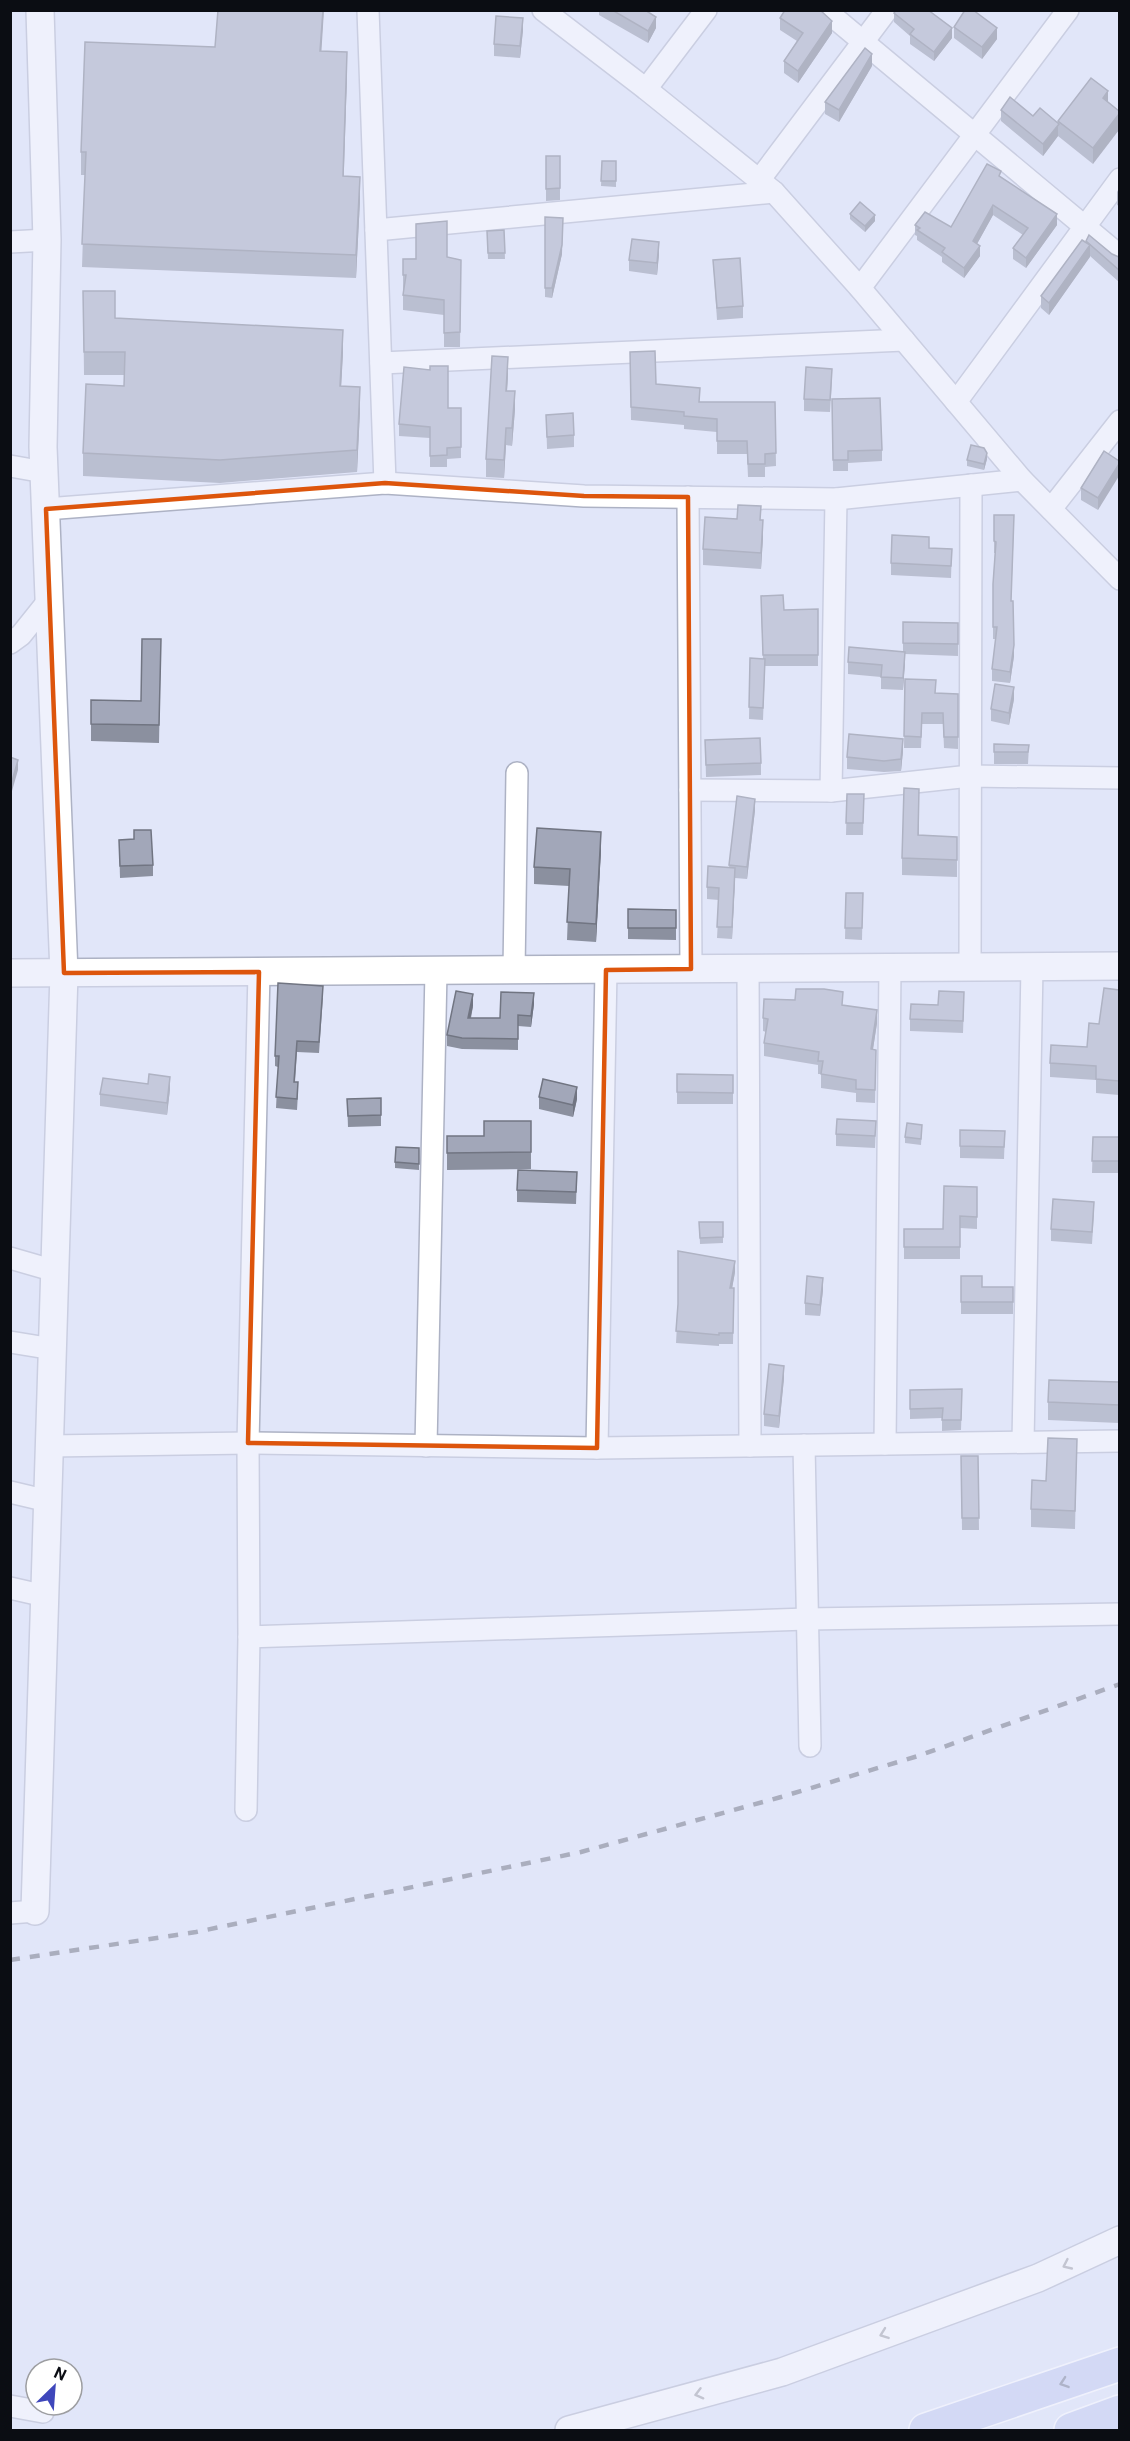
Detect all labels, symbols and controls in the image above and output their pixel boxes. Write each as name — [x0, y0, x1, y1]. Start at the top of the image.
one-way arrow — [1062, 2257, 1073, 2269]
one-way arrow — [880, 2327, 890, 2340]
north arrow — [24, 2357, 84, 2417]
text: N — [51, 2363, 69, 2385]
one-way arrow — [1059, 2376, 1070, 2388]
one-way arrow — [694, 2387, 704, 2400]

